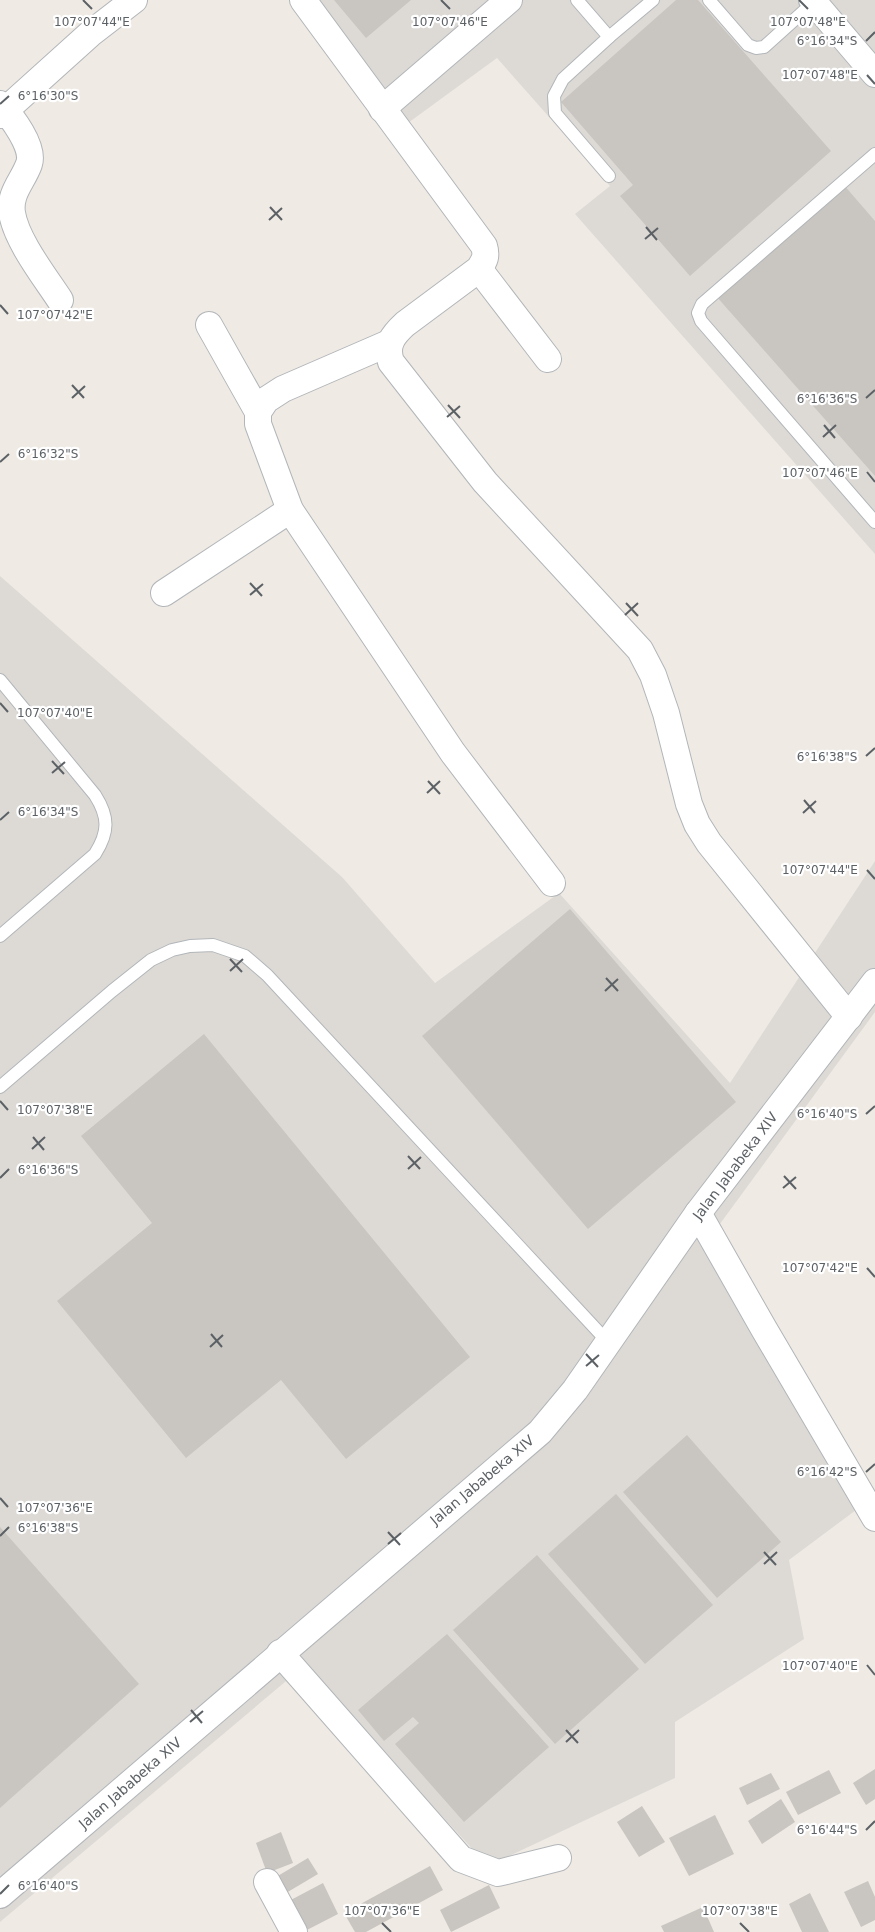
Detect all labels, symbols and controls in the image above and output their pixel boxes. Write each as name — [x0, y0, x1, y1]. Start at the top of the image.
text: 107°07'44"E — [54, 15, 130, 29]
text: 107°07'46"E — [412, 15, 488, 29]
text: 107°07'48"E — [770, 15, 846, 29]
text: 6°16'34"S — [797, 34, 857, 48]
text: 107°07'48"E — [782, 68, 858, 82]
text: 6°16'30"S — [18, 89, 78, 103]
text: 107°07'42"E — [17, 308, 93, 322]
text: 6°16'36"S — [797, 392, 857, 406]
text: 6°16'32"S — [18, 447, 78, 461]
text: 107°07'46"E — [782, 466, 858, 480]
text: 107°07'40"E — [17, 706, 93, 720]
text: 6°16'38"S — [797, 750, 857, 764]
text: 6°16'34"S — [18, 805, 78, 819]
text: 107°07'44"E — [782, 863, 858, 877]
text: 107°07'38"E — [17, 1103, 93, 1117]
text: 6°16'40"S — [797, 1107, 857, 1121]
street label: Jalan Jababeka XIV — [689, 1109, 781, 1224]
text: 6°16'36"S — [18, 1163, 78, 1177]
text: 107°07'42"E — [782, 1261, 858, 1275]
street label: Jalan Jababeka XIV — [426, 1432, 537, 1529]
text: 6°16'42"S — [797, 1465, 857, 1479]
text: 107°07'36"E — [17, 1501, 93, 1515]
text: 6°16'38"S — [18, 1521, 78, 1535]
text: 107°07'40"E — [782, 1659, 858, 1673]
street label: Jalan Jababeka XIV — [75, 1734, 185, 1832]
text: 6°16'44"S — [797, 1823, 857, 1837]
text: 6°16'40"S — [18, 1879, 78, 1893]
text: 107°07'36"E — [344, 1904, 420, 1918]
text: 107°07'38"E — [702, 1904, 778, 1918]

